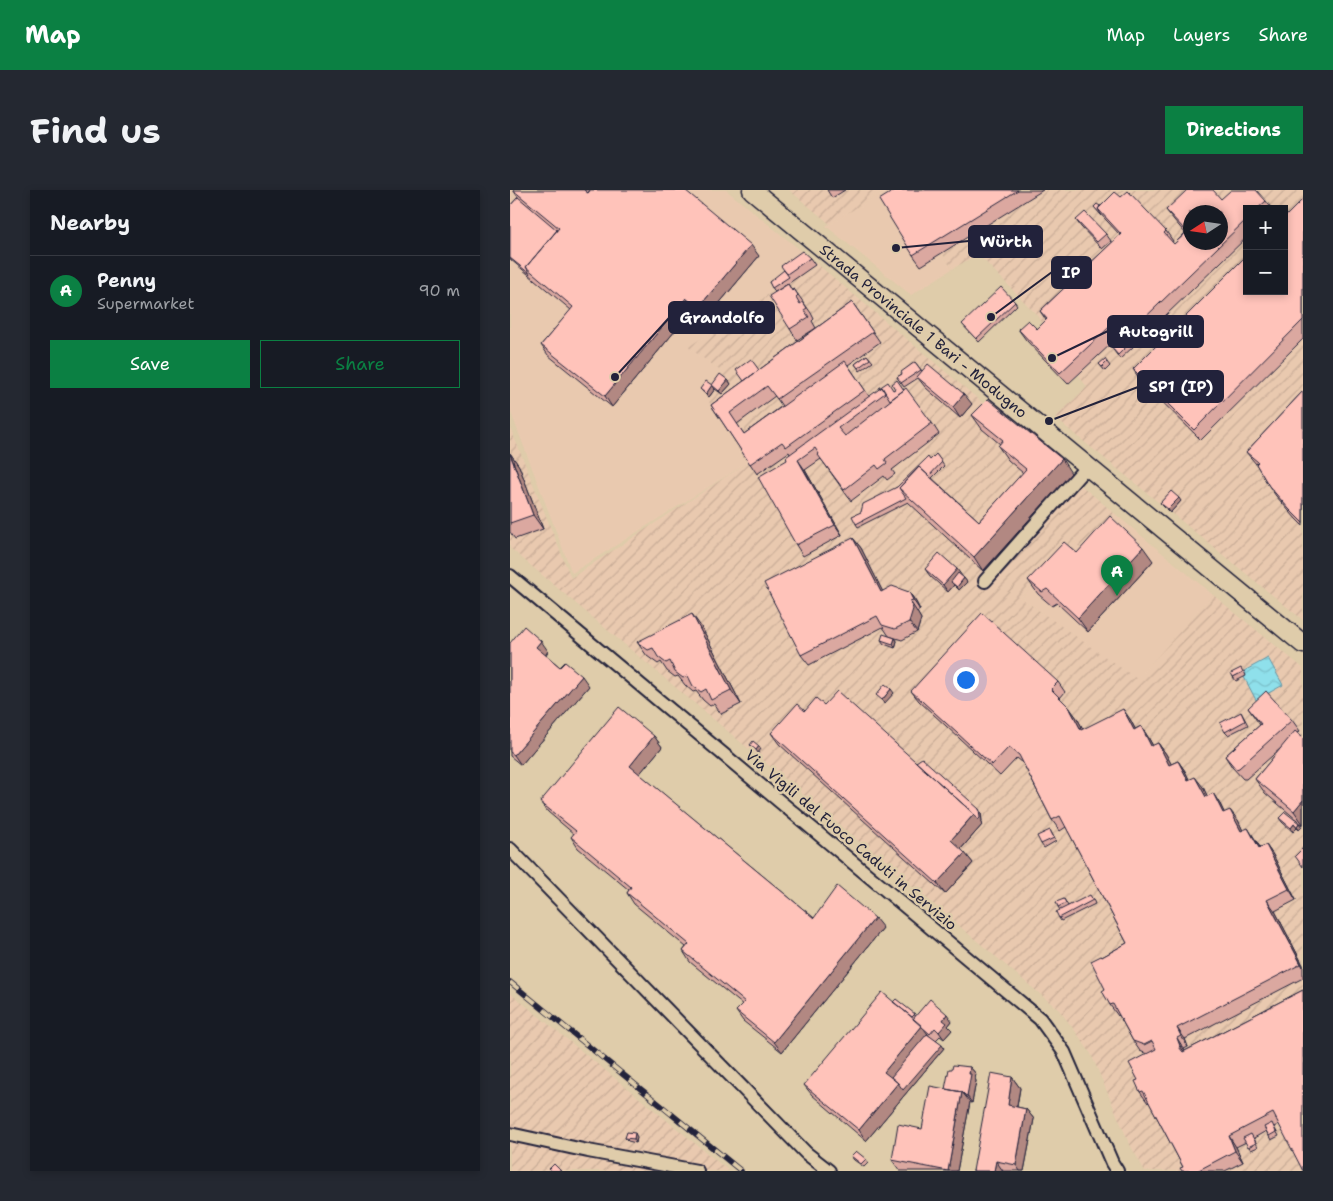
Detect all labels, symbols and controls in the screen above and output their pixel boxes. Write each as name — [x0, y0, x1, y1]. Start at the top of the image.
text: Map — [25, 19, 81, 51]
text: Map — [1107, 23, 1145, 47]
text: Layers — [1173, 23, 1230, 47]
text: Share — [1258, 23, 1308, 47]
button: Directions — [1165, 106, 1303, 154]
text: Find us — [30, 107, 161, 154]
north arrow — [1183, 205, 1228, 250]
map controls — [1243, 205, 1288, 295]
button: + — [1243, 205, 1288, 250]
text: Nearby — [50, 209, 130, 237]
callout: Würth — [969, 226, 1042, 257]
text: Würth — [980, 231, 1033, 252]
street label: Strada Provinciale 1 Bari - Modugno — [815, 240, 1031, 423]
button: − — [1243, 250, 1288, 295]
callout: IP — [1052, 257, 1091, 288]
text: IP — [1062, 262, 1080, 283]
text: Penny — [97, 268, 156, 293]
text: A — [60, 280, 72, 301]
text: 90 m — [419, 280, 460, 301]
text: Supermarket — [97, 293, 194, 314]
callout: Grandolfo — [669, 302, 774, 333]
text: Grandolfo — [680, 307, 764, 328]
callout: Autogrill — [1108, 316, 1203, 347]
text: Autogrill — [1119, 321, 1194, 342]
button: Save — [50, 340, 250, 388]
button: Share — [260, 340, 460, 388]
callout: SP1 (IP) — [1138, 371, 1223, 402]
text: SP1 (IP) — [1149, 376, 1213, 397]
pin: A — [1101, 555, 1133, 596]
your location — [953, 667, 979, 693]
street label: Via Vigili del Fuoco Caduti in Servizio — [741, 745, 961, 935]

